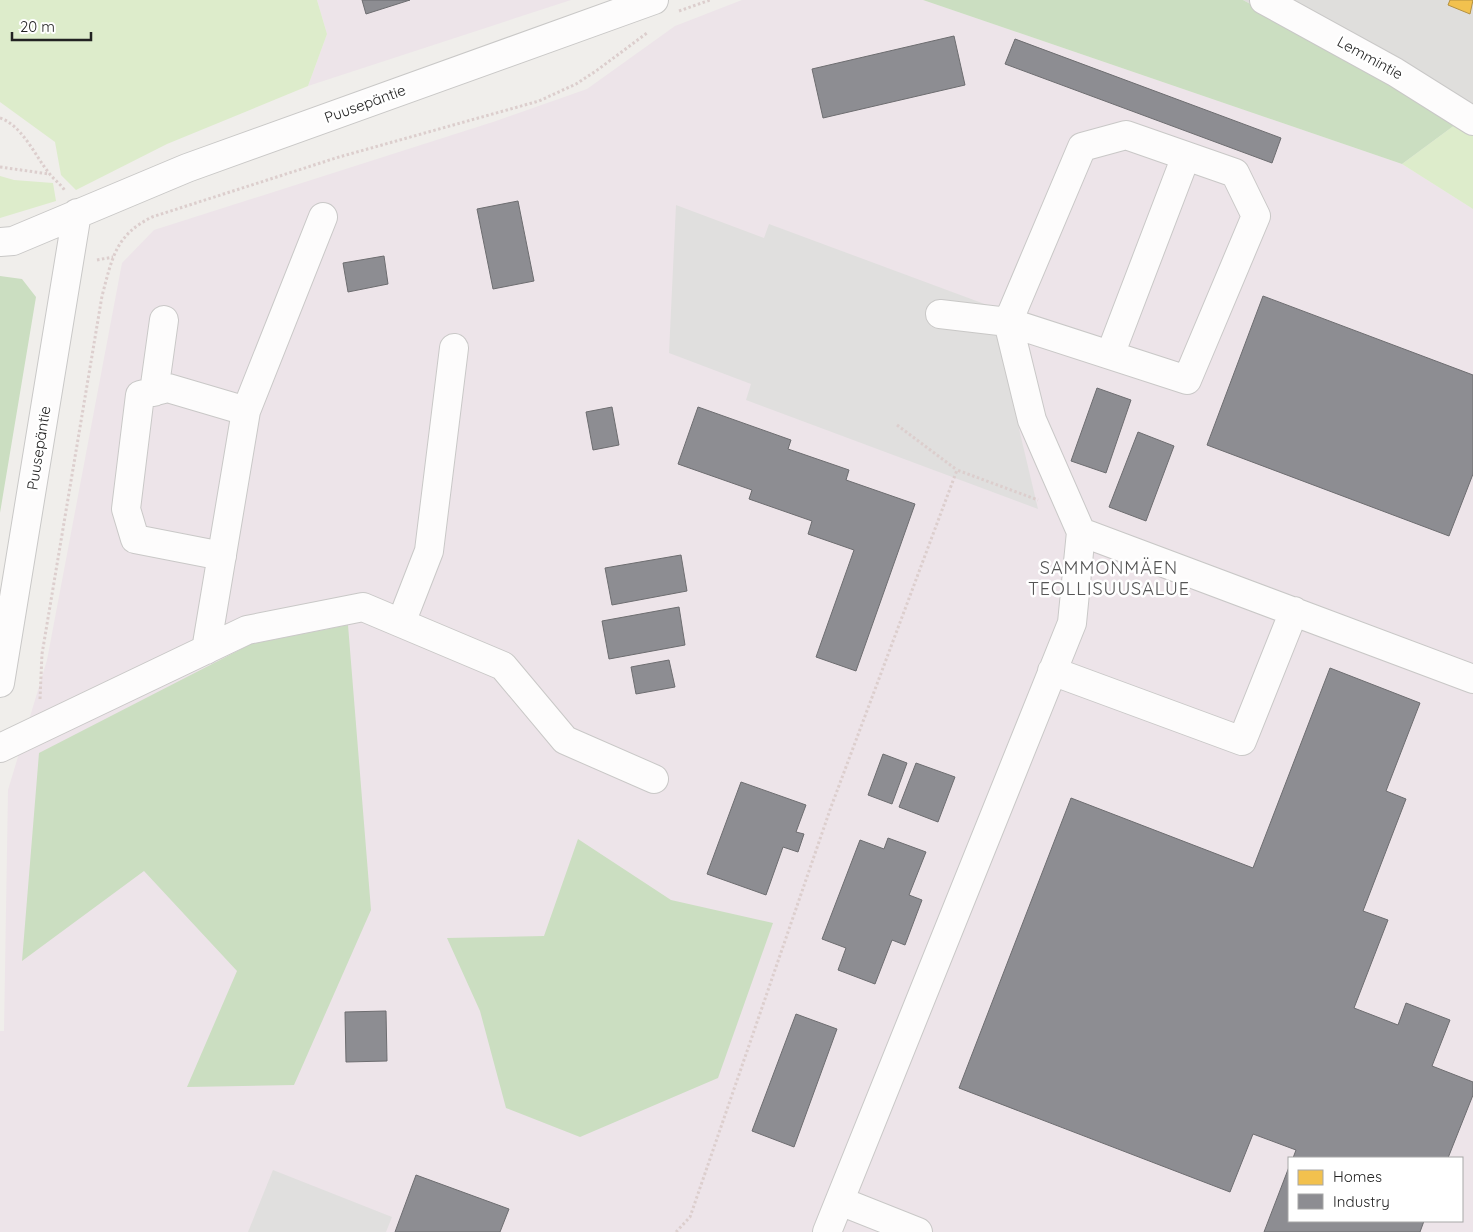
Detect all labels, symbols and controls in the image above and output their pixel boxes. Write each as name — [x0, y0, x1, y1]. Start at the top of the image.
scale bar — [12, 10, 91, 42]
text: 20 m — [20, 17, 55, 36]
street label: Lemmintie — [1334, 32, 1407, 83]
street label: Puusepäntie — [322, 80, 408, 127]
street label: Puusepäntie — [22, 404, 55, 491]
district label: SAMMONMÄEN TEOLLISUUSALUE — [1028, 556, 1190, 600]
legend — [1288, 1157, 1463, 1222]
text: Homes — [1333, 1167, 1382, 1186]
text: Industry — [1333, 1192, 1390, 1211]

